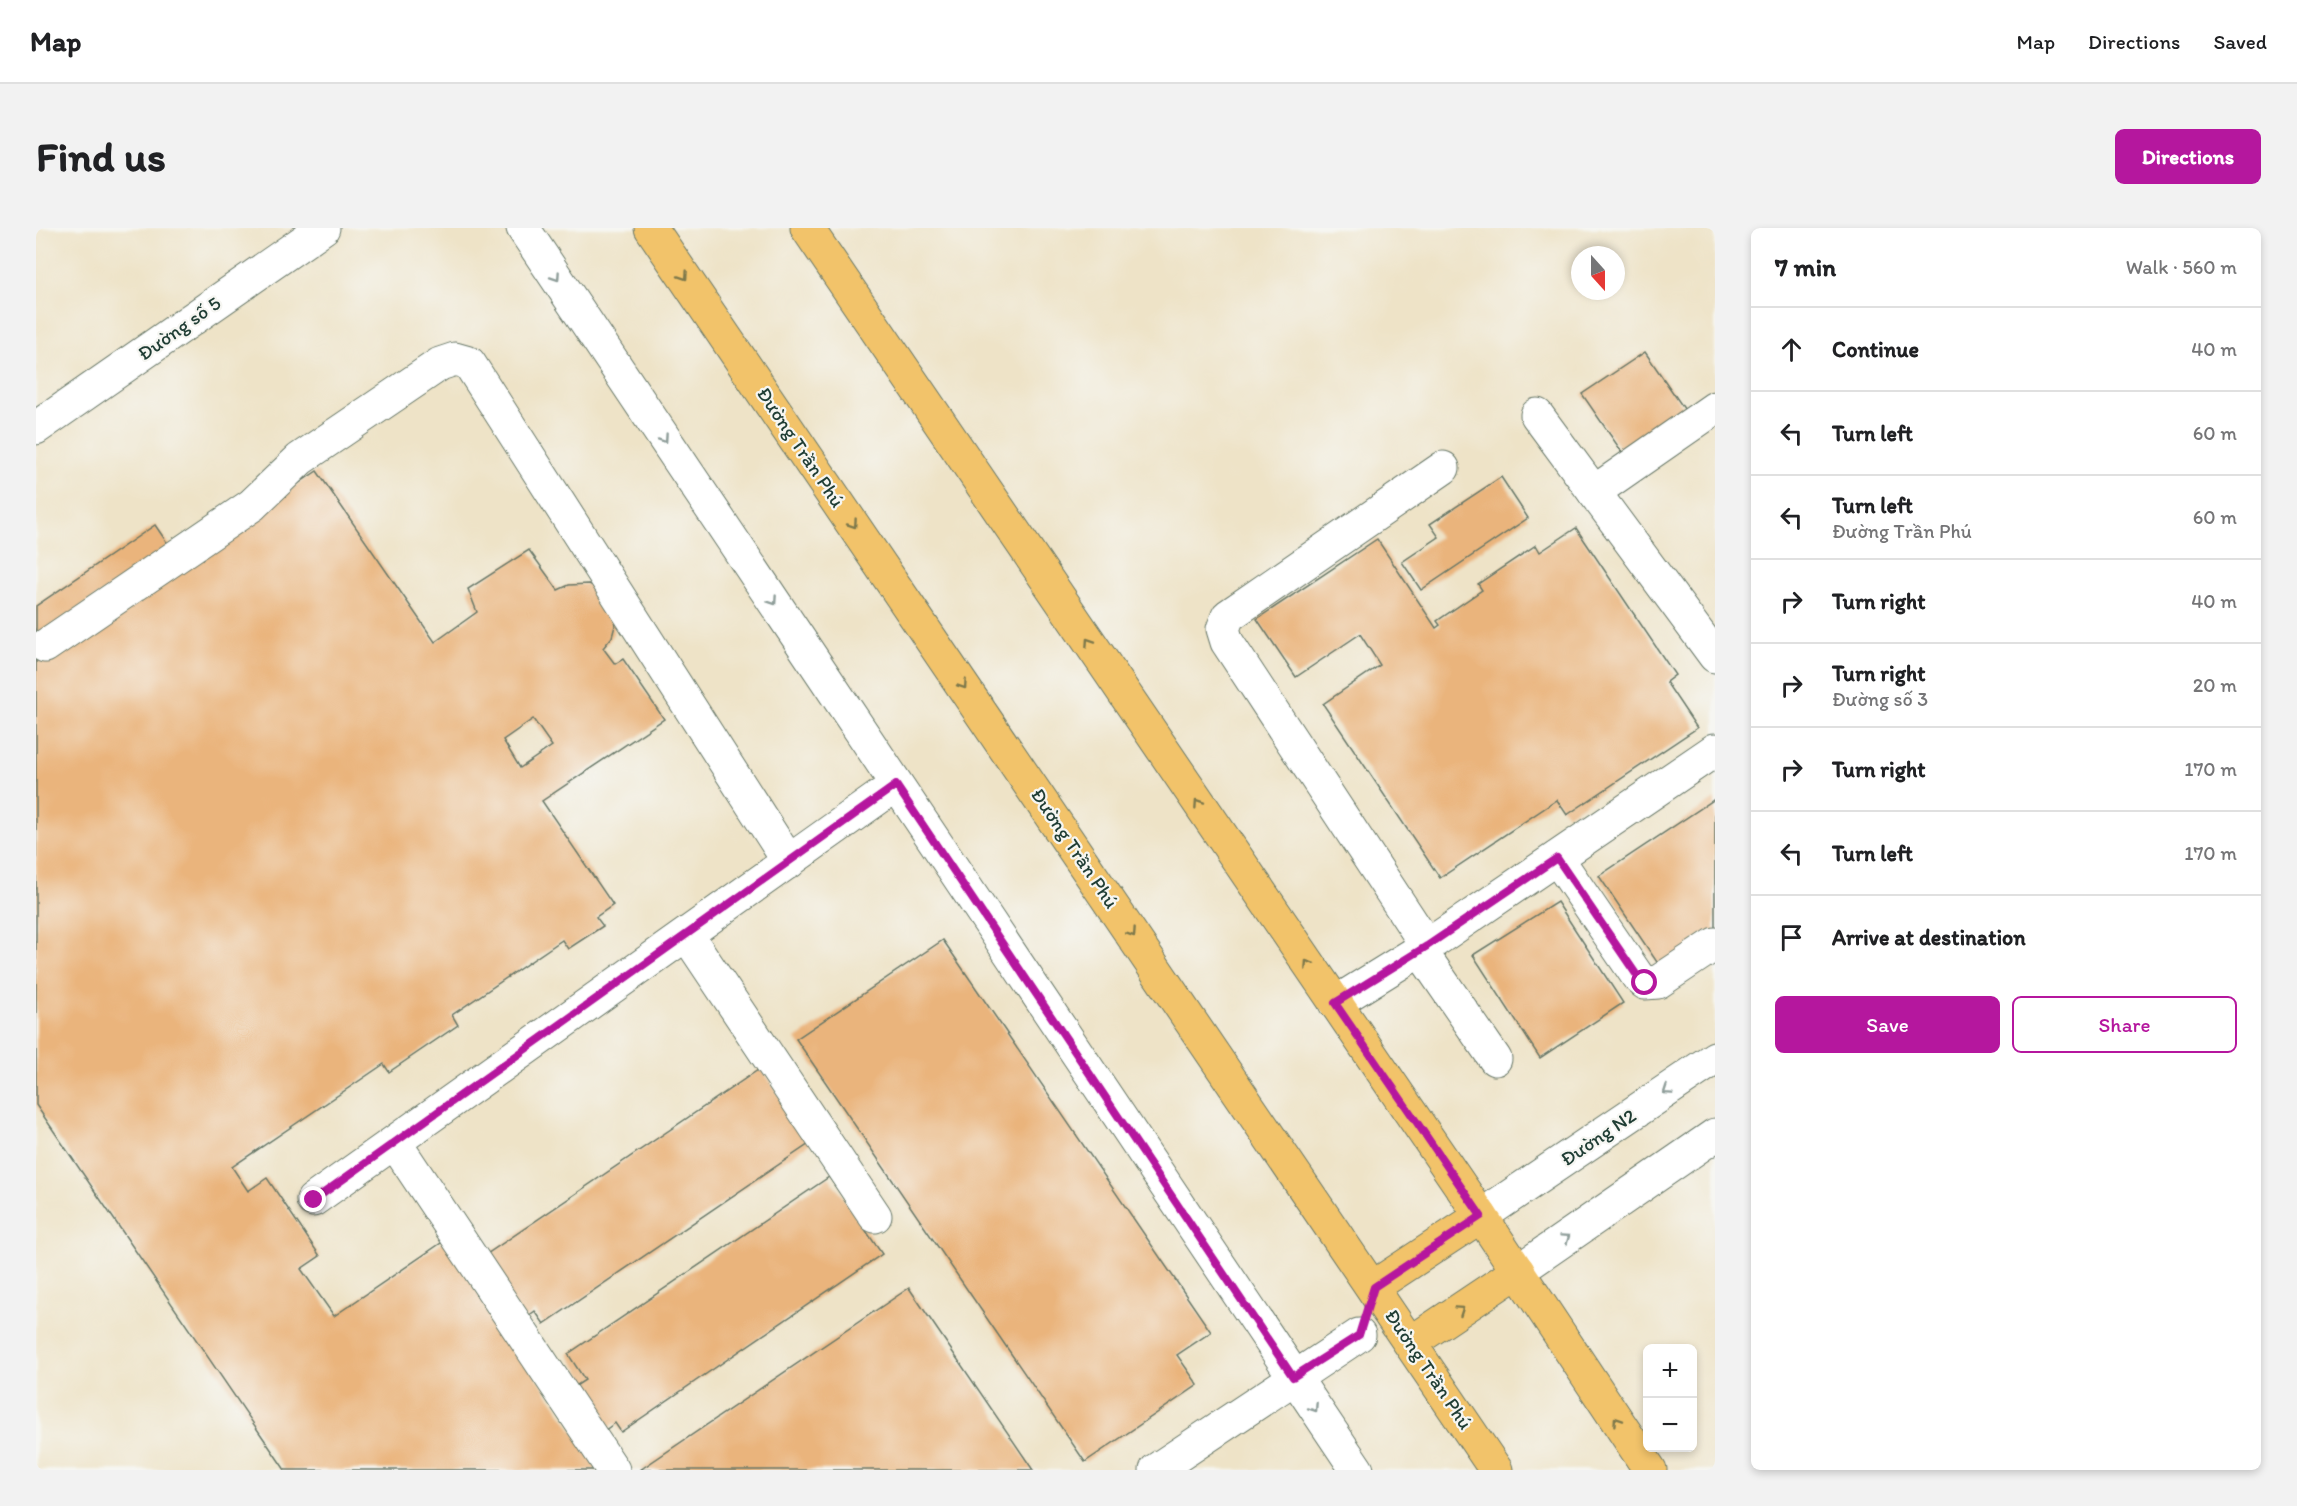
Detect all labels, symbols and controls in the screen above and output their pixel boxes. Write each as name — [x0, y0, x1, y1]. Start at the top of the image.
text: Map — [30, 24, 81, 58]
text: Map — [2017, 29, 2055, 54]
text: Directions — [2088, 29, 2180, 54]
text: Saved — [2213, 29, 2267, 54]
button: Directions — [2115, 129, 2261, 184]
text: Find us — [36, 131, 166, 182]
north arrow — [1571, 246, 1625, 300]
text: 7 min — [1775, 251, 1836, 283]
text: Walk · 560 m — [2126, 255, 2237, 279]
one-way arrow — [548, 270, 559, 281]
one-way arrow — [677, 270, 688, 281]
street label: Đường số 5 — [133, 291, 225, 365]
icon: ahead — [1775, 333, 1808, 366]
text: Continue — [1832, 336, 1919, 363]
text: 40 m — [2191, 337, 2237, 361]
street label: Đường Trần Phú — [752, 382, 850, 512]
icon: left — [1775, 417, 1808, 450]
text: Turn left — [1832, 420, 1913, 447]
text: 60 m — [2193, 421, 2237, 445]
one-way arrow — [657, 432, 668, 443]
text: Turn left — [1832, 492, 1913, 519]
icon: left — [1775, 501, 1808, 534]
text: 60 m — [2193, 505, 2237, 529]
one-way arrow — [846, 517, 857, 528]
text: Đường Trần Phú — [1832, 519, 1972, 543]
icon: right — [1775, 585, 1808, 618]
text: Turn right — [1832, 588, 1926, 615]
text: 40 m — [2191, 589, 2237, 613]
one-way arrow — [765, 594, 776, 605]
one-way arrow — [1085, 637, 1096, 648]
text: Turn right — [1832, 660, 1926, 687]
icon: right — [1775, 669, 1808, 702]
text: 20 m — [2193, 673, 2237, 697]
one-way arrow — [956, 679, 967, 690]
text: Đường số 3 — [1832, 687, 1928, 711]
icon: right — [1775, 753, 1808, 786]
text: Turn right — [1832, 756, 1926, 783]
text: 170 m — [2184, 757, 2237, 781]
street label: Đường Trần Phú — [1026, 783, 1124, 913]
one-way arrow — [1195, 798, 1206, 809]
icon: left — [1775, 837, 1808, 870]
text: Turn left — [1832, 840, 1913, 867]
text: 170 m — [2184, 841, 2237, 865]
icon: arrive — [1775, 921, 1808, 954]
text: Arrive at destination — [1832, 924, 2026, 951]
one-way arrow — [1125, 926, 1136, 937]
one-way arrow — [1304, 959, 1315, 970]
route start — [1631, 969, 1657, 995]
button: Save — [1775, 996, 2000, 1053]
button: Share — [2012, 996, 2237, 1053]
one-way arrow — [1662, 1084, 1673, 1095]
street label: Đường N2 — [1556, 1103, 1641, 1171]
route end — [300, 1186, 326, 1212]
one-way arrow — [1559, 1234, 1570, 1245]
street label: Đường Trần Phú — [1380, 1304, 1478, 1434]
one-way arrow — [1454, 1306, 1465, 1317]
map controls — [1643, 1344, 1697, 1452]
button: + — [1643, 1344, 1697, 1398]
button: − — [1643, 1398, 1697, 1452]
one-way arrow — [1307, 1401, 1318, 1412]
one-way arrow — [1613, 1417, 1625, 1427]

